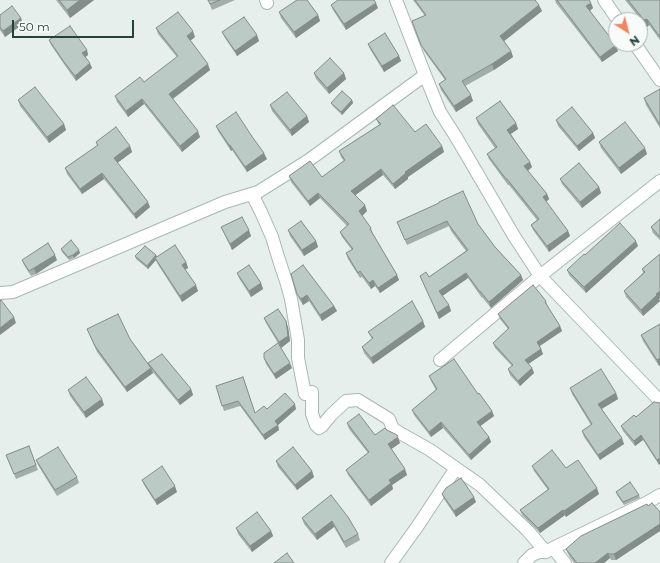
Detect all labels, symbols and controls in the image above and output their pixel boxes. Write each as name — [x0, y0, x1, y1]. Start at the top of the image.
scale bar — [14, 12, 136, 38]
north arrow — [608, 12, 648, 52]
text: 50 m — [19, 19, 50, 34]
text: N — [627, 33, 642, 49]

